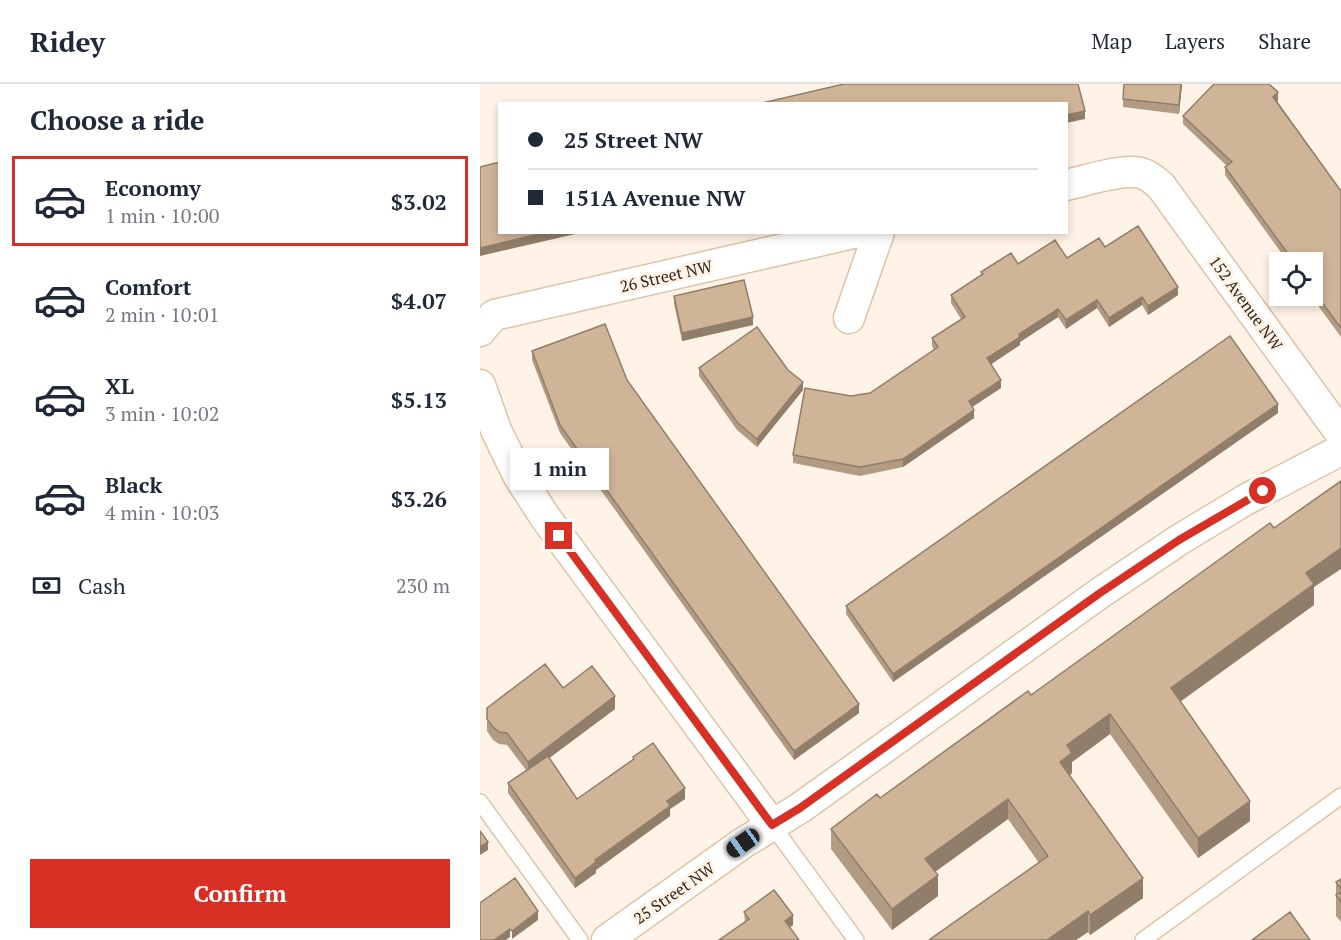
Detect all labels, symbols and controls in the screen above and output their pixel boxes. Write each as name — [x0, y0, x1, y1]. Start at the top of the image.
text: Ridey — [30, 23, 105, 60]
text: Map — [1091, 27, 1132, 55]
text: Layers — [1165, 27, 1225, 55]
text: Share — [1258, 27, 1311, 55]
text: Choose a ride — [30, 102, 205, 138]
text: 25 Street NW — [564, 125, 703, 154]
text: Economy — [105, 173, 201, 202]
icon: car — [33, 174, 87, 228]
text: 151A Avenue NW — [564, 183, 746, 212]
text: $3.02 — [391, 187, 447, 216]
text: 1 min · 10:00 — [105, 202, 219, 229]
street label: 152 Avenue NW — [1204, 251, 1288, 355]
map controls — [1269, 252, 1323, 306]
button: locate — [1269, 252, 1323, 306]
street label: 26 Street NW — [618, 255, 714, 297]
text: Comfort — [105, 272, 191, 301]
icon: car — [33, 273, 87, 327]
text: $4.07 — [391, 286, 447, 315]
text: 2 min · 10:01 — [105, 301, 219, 328]
text: XL — [105, 371, 134, 400]
icon: car — [33, 372, 87, 426]
text: $5.13 — [391, 385, 447, 414]
text: 3 min · 10:02 — [105, 400, 219, 427]
callout: 1 min — [509, 449, 608, 491]
text: 1 min — [532, 455, 587, 482]
text: Black — [105, 470, 162, 499]
icon: car — [33, 471, 87, 525]
route start — [1249, 477, 1276, 504]
text: $3.26 — [391, 484, 447, 513]
text: 4 min · 10:03 — [105, 499, 219, 526]
route end — [545, 522, 572, 549]
icon: cash — [30, 569, 63, 602]
text: Cash — [78, 571, 126, 600]
text: 230 m — [396, 572, 450, 599]
car — [723, 825, 763, 861]
street label: 25 Street NW — [629, 857, 719, 929]
button: Confirm — [30, 859, 450, 928]

